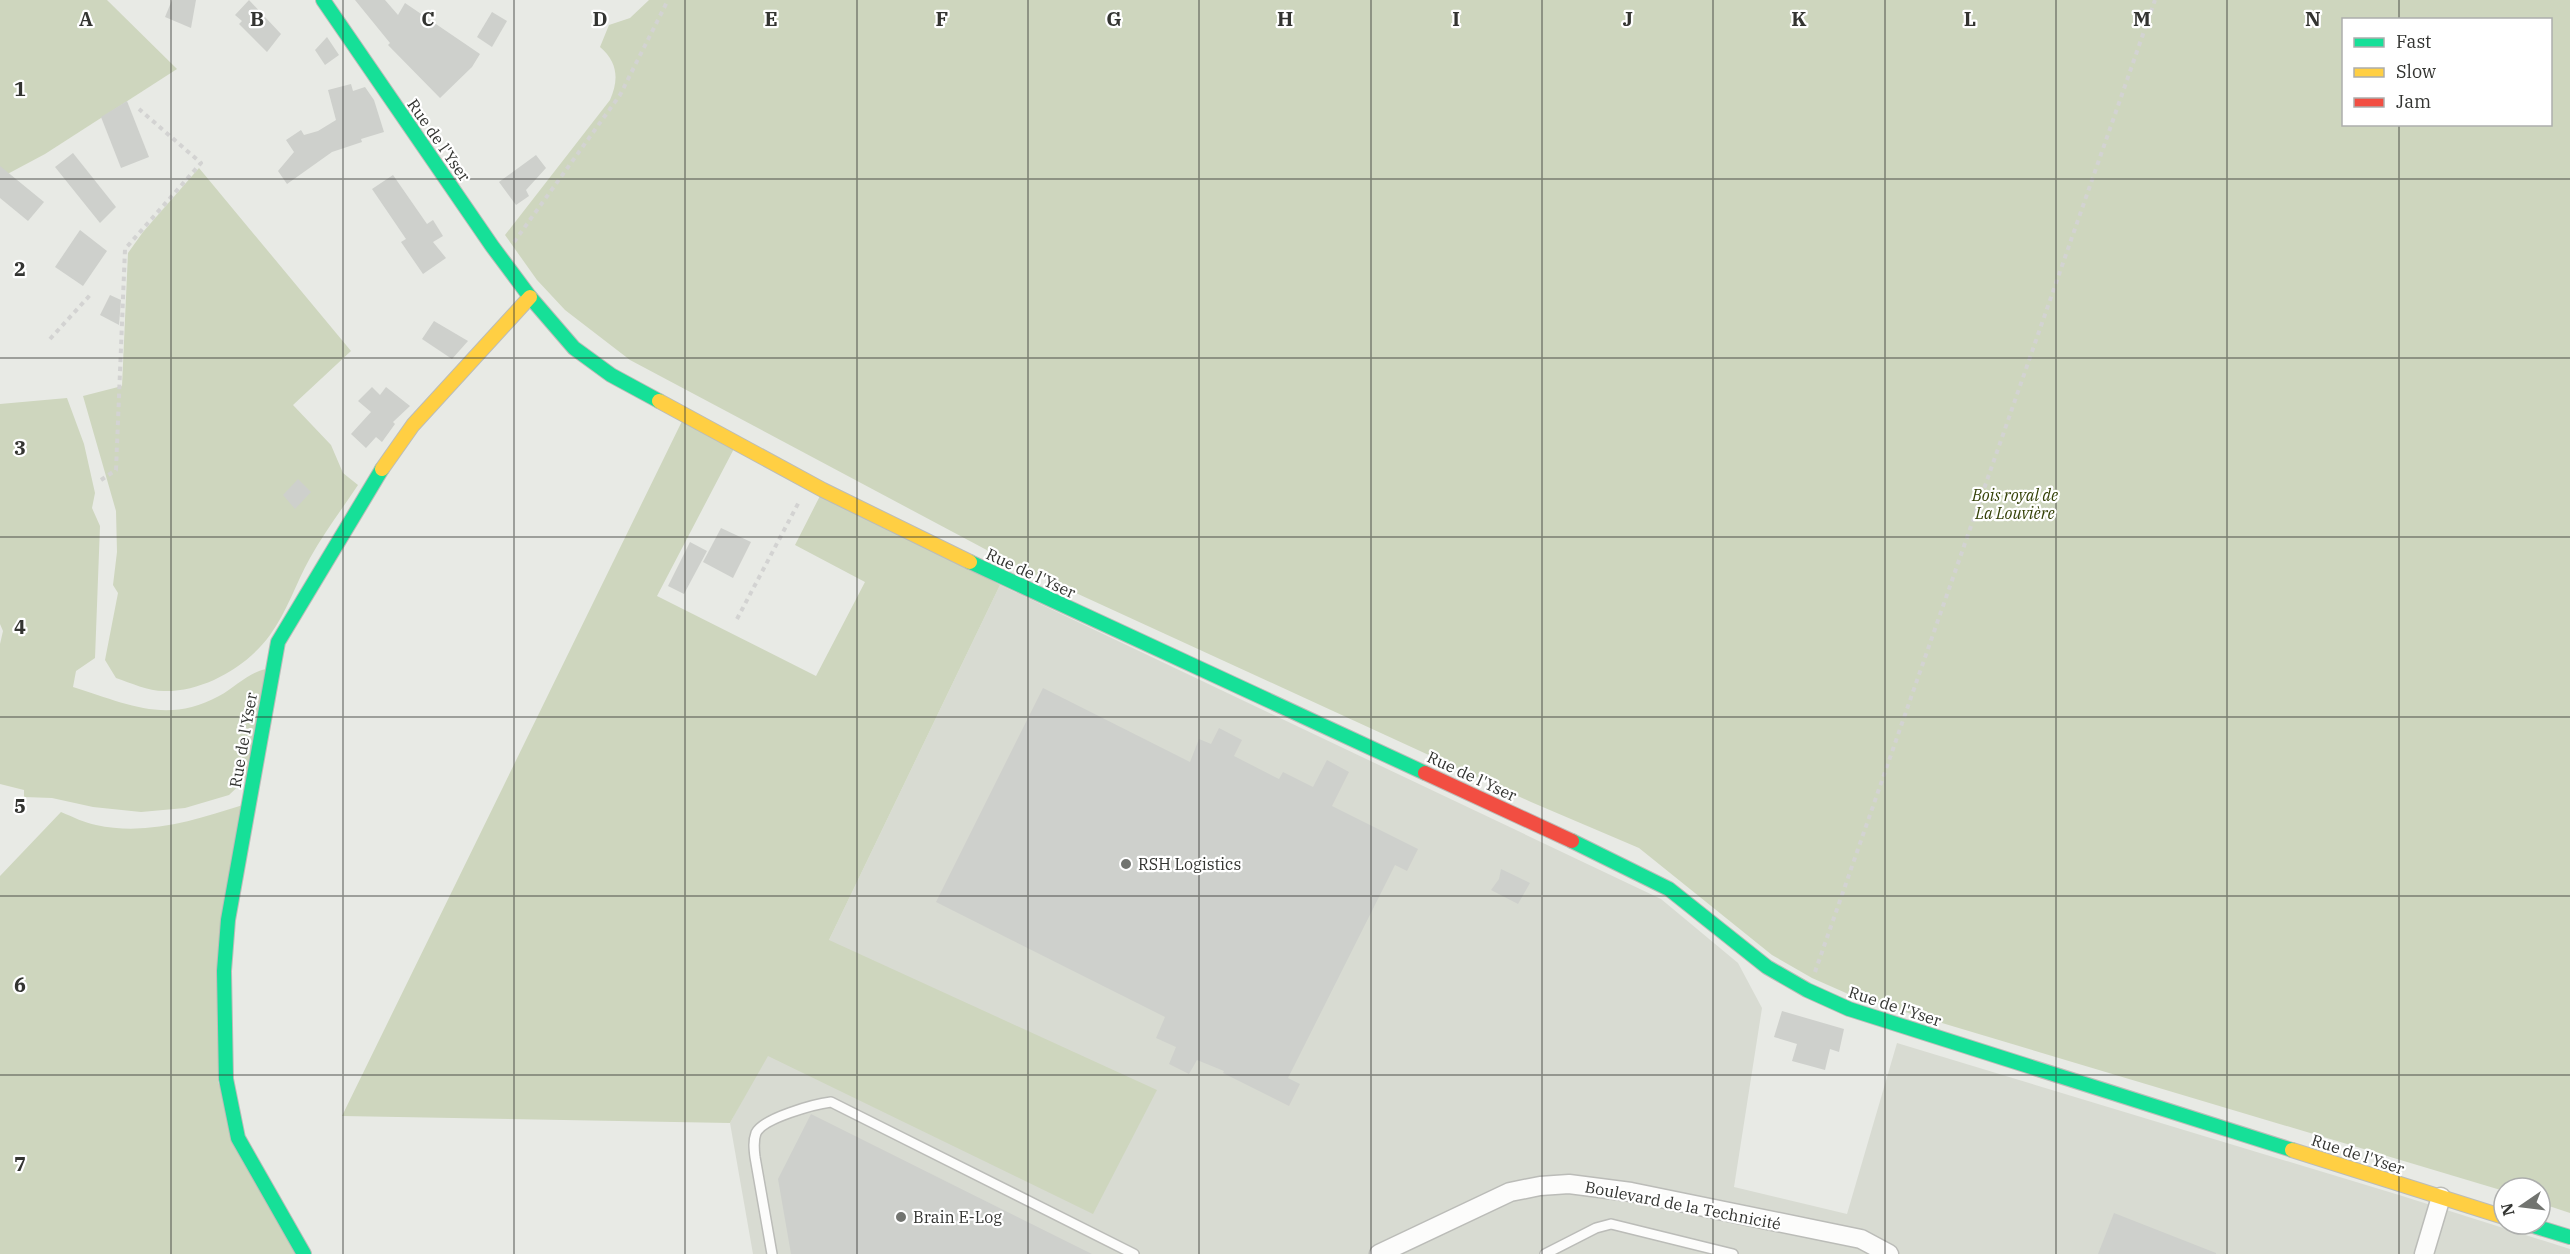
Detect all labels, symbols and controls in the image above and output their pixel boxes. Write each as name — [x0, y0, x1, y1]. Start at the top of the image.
text: A — [79, 5, 93, 32]
text: B — [250, 5, 264, 32]
text: C — [421, 5, 435, 32]
text: D — [592, 5, 608, 32]
text: E — [764, 5, 778, 32]
text: F — [936, 5, 948, 32]
text: G — [1106, 5, 1122, 32]
text: H — [1277, 5, 1293, 32]
text: I — [1452, 5, 1460, 32]
text: J — [1623, 5, 1633, 32]
text: K — [1791, 5, 1807, 32]
text: L — [1964, 5, 1976, 32]
text: M — [2133, 5, 2151, 32]
text: N — [2305, 5, 2321, 32]
legend — [2342, 18, 2552, 126]
text: Fast — [2396, 30, 2431, 53]
text: Slow — [2396, 60, 2436, 83]
text: 1 — [14, 75, 26, 102]
text: Jam — [2396, 90, 2431, 113]
street label: Rue de l'Yser — [403, 95, 475, 185]
text: 2 — [14, 255, 26, 282]
text: 3 — [14, 434, 26, 461]
park label: Bois royal de La Louvière — [1971, 485, 2058, 523]
street label: Rue de l'Yser — [983, 544, 1079, 602]
text: 4 — [14, 613, 26, 640]
street label: Rue de l'Yser — [225, 691, 261, 789]
street label: Rue de l'Yser — [1424, 747, 1520, 805]
text: 5 — [14, 792, 26, 819]
place label: RSH Logistics — [1138, 854, 1241, 874]
marker: RSH Logistics — [1119, 857, 1133, 871]
text: 6 — [14, 971, 26, 998]
street label: Rue de l'Yser — [1846, 982, 1944, 1030]
street label: Rue de l'Yser — [2309, 1130, 2407, 1178]
text: 7 — [14, 1150, 26, 1177]
street label: Boulevard de la Technicité — [1583, 1176, 1783, 1234]
north arrow — [2492, 1176, 2552, 1236]
text: N — [2496, 1201, 2519, 1218]
place label: Brain E-Log — [913, 1207, 1002, 1227]
marker: Brain E-Log — [894, 1210, 908, 1224]

